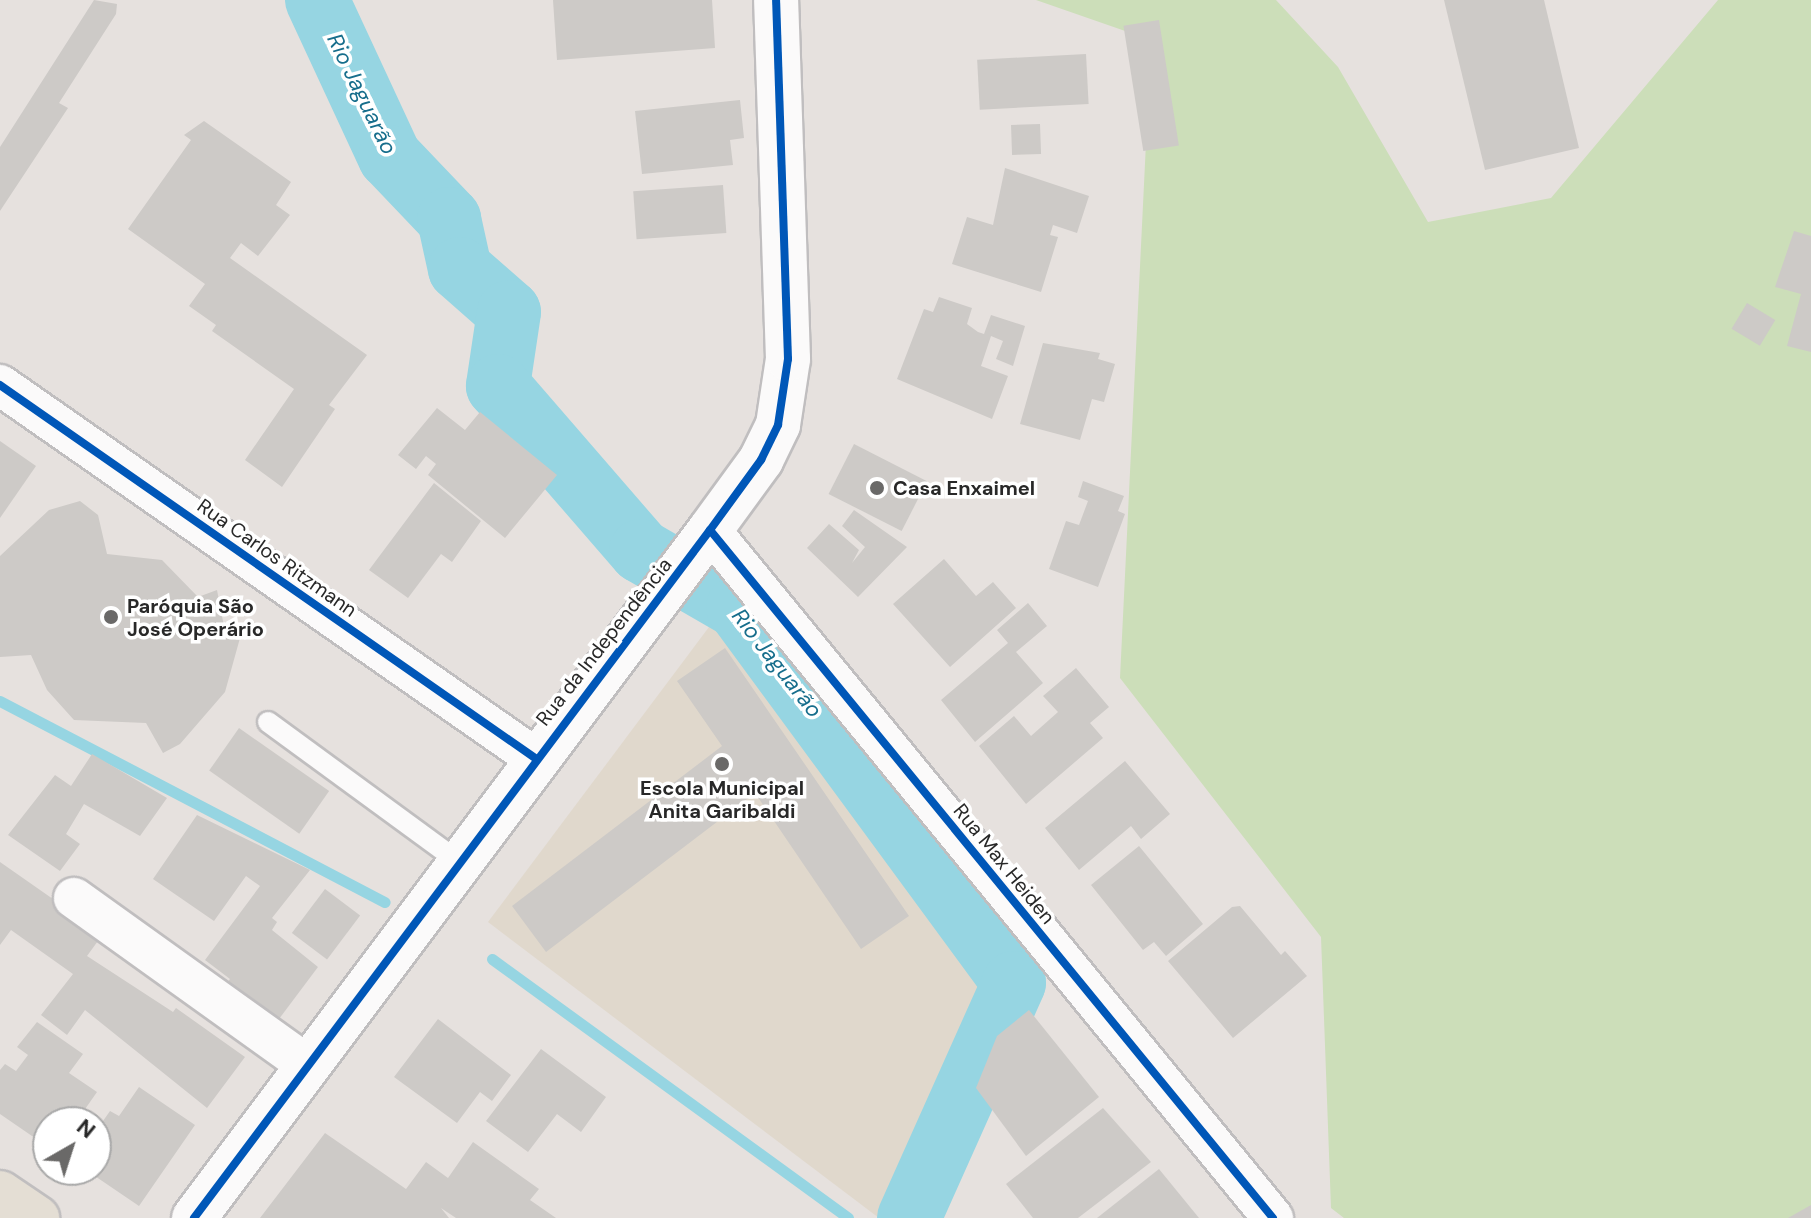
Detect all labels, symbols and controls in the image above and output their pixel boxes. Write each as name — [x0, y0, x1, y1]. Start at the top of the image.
water label: Rio Jaguarão — [321, 29, 403, 159]
place label: Casa Enxaimel — [893, 476, 1035, 500]
marker: Casa Enxaimel — [868, 479, 886, 497]
street label: Rua Carlos Ritzmann — [193, 494, 361, 622]
street label: Rua da Independência — [531, 553, 677, 731]
place label: Paróquia São José Operário — [127, 594, 264, 641]
water label: Rio Jaguarão — [726, 603, 828, 723]
marker: Paróquia São José Operário — [102, 608, 120, 626]
marker: Escola Municipal Anita Garibaldi — [713, 755, 731, 773]
place label: Escola Municipal Anita Garibaldi — [640, 776, 804, 823]
street label: Rua Max Heiden — [948, 799, 1060, 929]
north arrow — [32, 1106, 112, 1186]
text: N — [71, 1112, 102, 1145]

